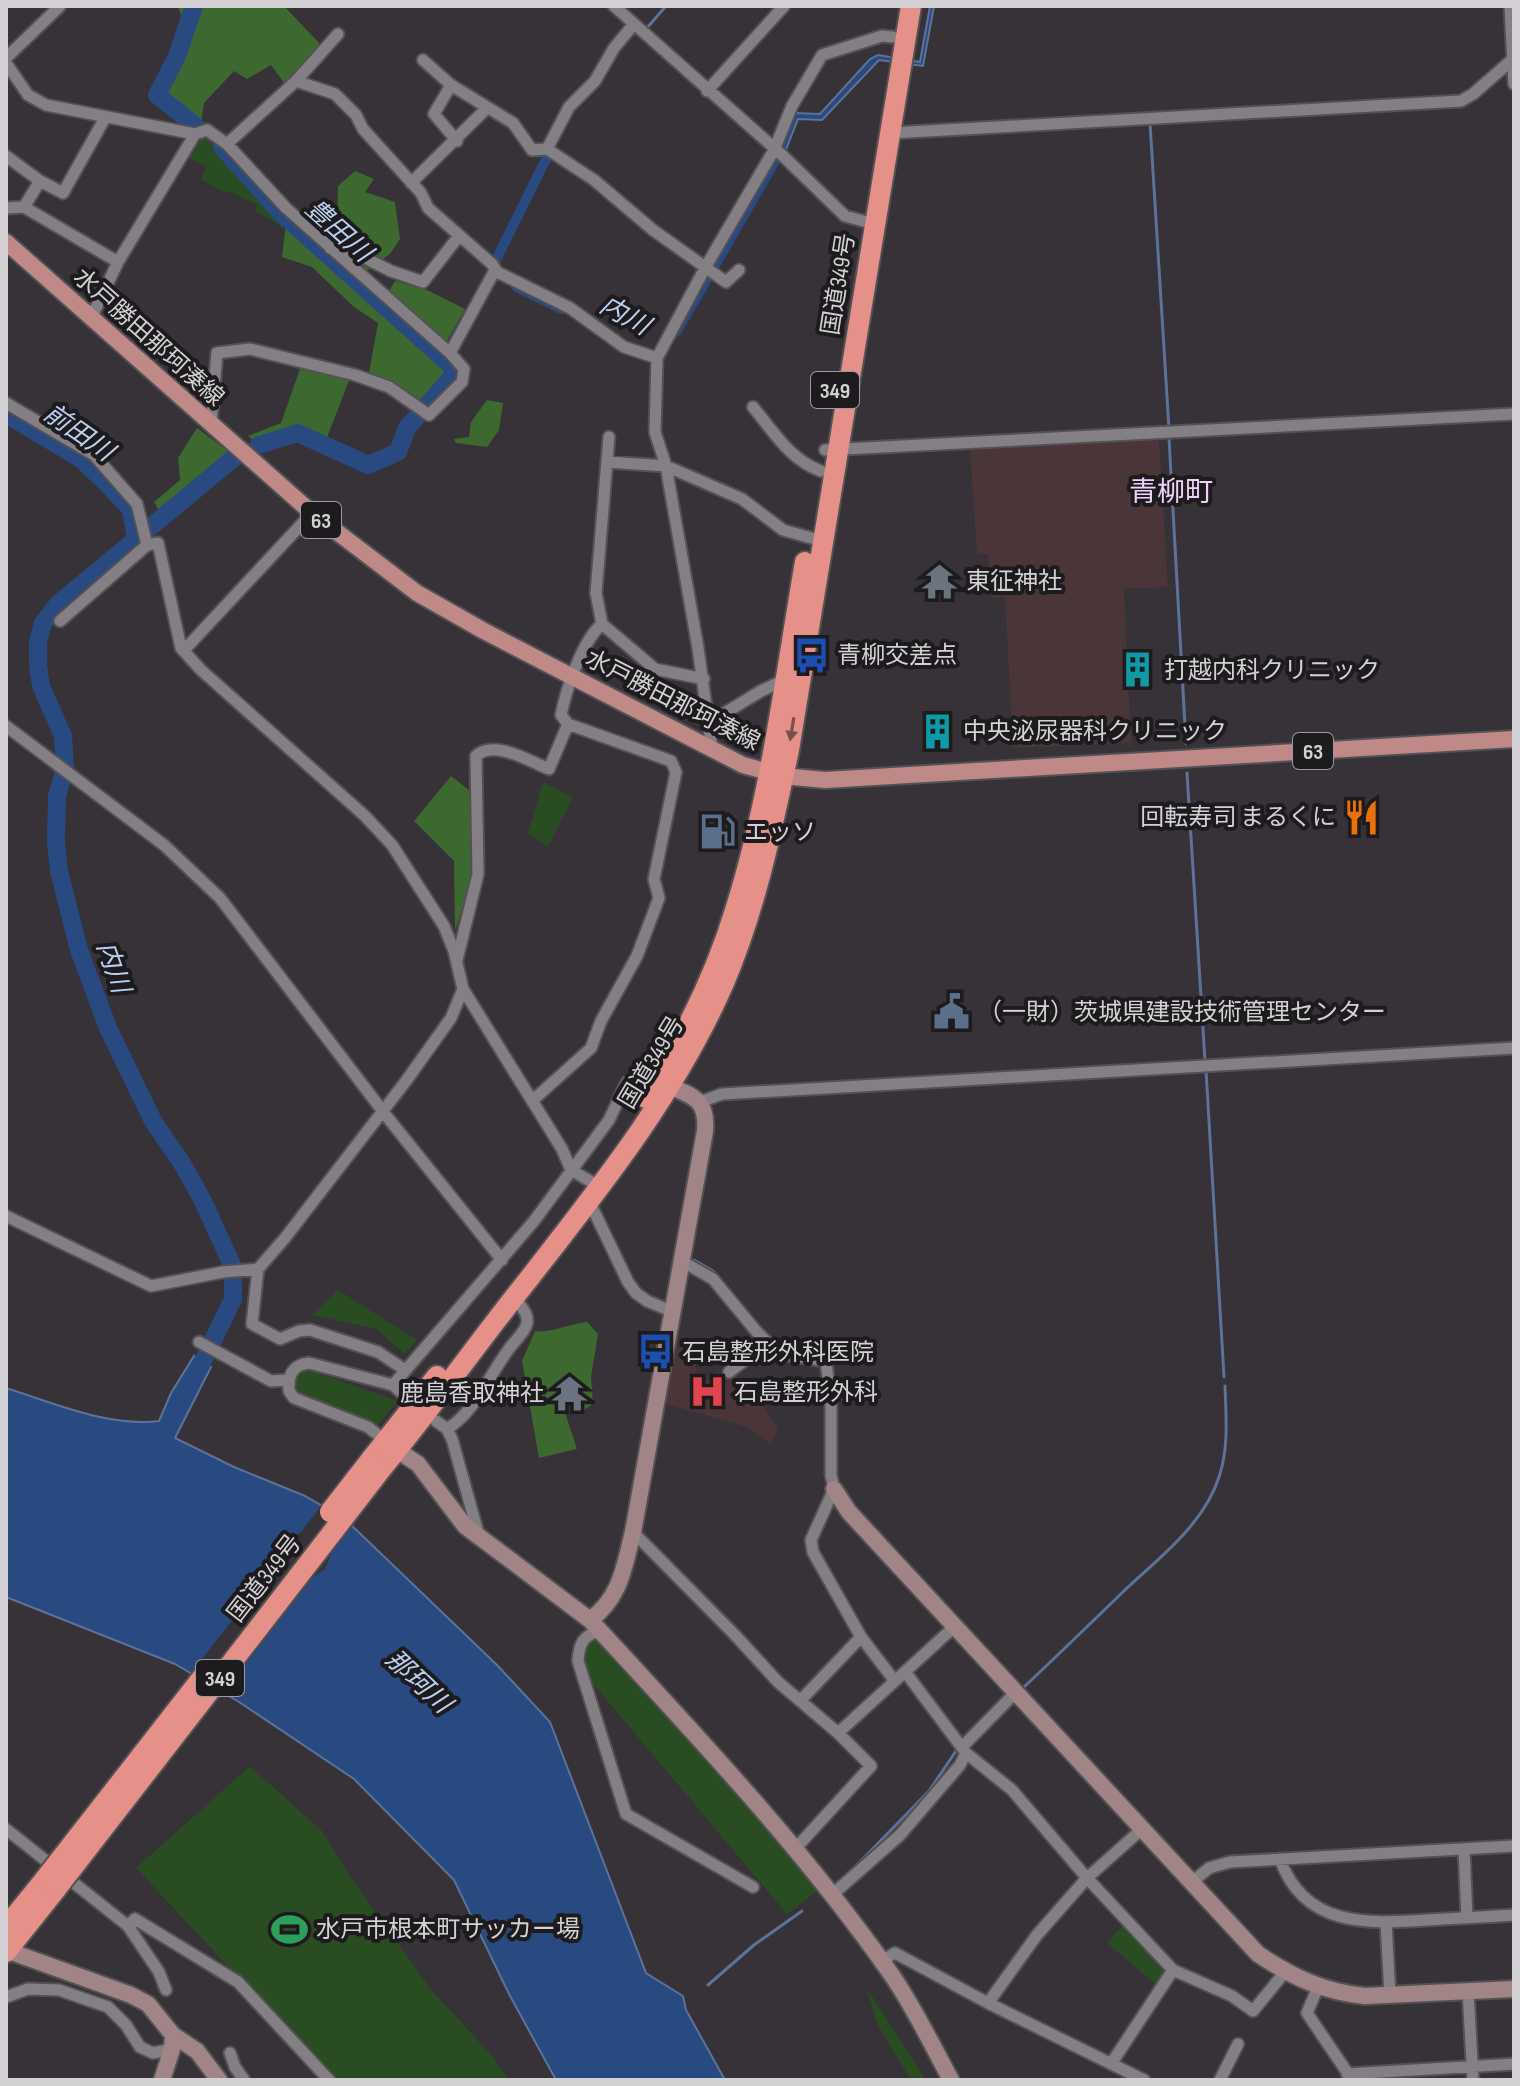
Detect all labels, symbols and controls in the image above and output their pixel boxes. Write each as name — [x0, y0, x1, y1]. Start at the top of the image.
water label: 豊田川 — [299, 193, 380, 271]
street label: 国道349号 — [816, 231, 861, 337]
street label: 水戸勝田那珂湊線 — [68, 262, 230, 412]
water label: 内川 — [594, 290, 657, 344]
road number: 349 — [811, 372, 859, 408]
water label: 前田川 — [37, 398, 121, 470]
district label: 青柳町 — [1129, 476, 1213, 509]
road number: 63 — [301, 502, 341, 538]
temple icon: 東征神社 — [921, 562, 959, 600]
place label: 東征神社 — [966, 567, 1062, 596]
bus stop icon: 青柳交差点 — [792, 636, 830, 674]
place label: 青柳交差点 — [837, 641, 957, 670]
street label: 水戸勝田那珂湊線 — [581, 644, 765, 757]
building icon: 打越内科クリニック — [1119, 651, 1157, 689]
place label: 打越内科クリニック — [1164, 656, 1380, 685]
building icon: 中央泌尿器科クリニック — [918, 712, 956, 750]
one-way arrow — [786, 717, 798, 742]
place label: 中央泌尿器科クリニック — [963, 717, 1227, 746]
road number: 63 — [1293, 733, 1333, 769]
restaurant icon: 回転寿司 まるくに — [1343, 798, 1381, 836]
place label: 回転寿司 まるくに — [1140, 803, 1336, 832]
fuel station icon: エッソ — [699, 813, 737, 851]
place label: エッソ — [744, 818, 816, 847]
water label: 内川 — [89, 938, 137, 1000]
public building icon: （一財）茨城県建設技術管理センター — [933, 993, 971, 1031]
place label: （一財）茨城県建設技術管理センター — [978, 998, 1386, 1027]
street label: 国道349号 — [613, 1011, 690, 1114]
bus stop icon: 石島整形外科医院 — [637, 1333, 675, 1371]
place label: 石島整形外科医院 — [682, 1338, 874, 1367]
hospital icon: 石島整形外科 — [689, 1373, 727, 1411]
temple icon: 鹿島香取神社 — [551, 1374, 589, 1412]
place label: 石島整形外科 — [734, 1378, 878, 1407]
place label: 鹿島香取神社 — [400, 1379, 544, 1408]
street label: 国道349号 — [221, 1529, 307, 1628]
water label: 那珂川 — [379, 1644, 459, 1722]
road number: 349 — [196, 1660, 244, 1696]
sports icon: 水戸市根本町サッカー場 — [271, 1910, 309, 1948]
place label: 水戸市根本町サッカー場 — [316, 1915, 580, 1944]

